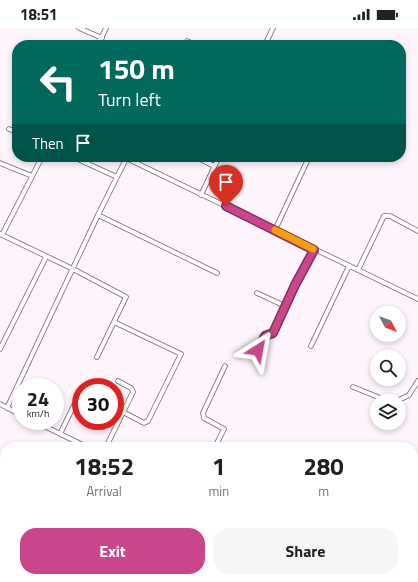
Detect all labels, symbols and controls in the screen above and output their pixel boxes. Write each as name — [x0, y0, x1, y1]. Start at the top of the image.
text: 18:51 — [20, 3, 57, 26]
text: 150 m — [98, 47, 175, 90]
icon: left — [32, 56, 84, 108]
text: Turn left — [98, 86, 161, 113]
text: Then — [32, 132, 64, 155]
icon: arrive — [72, 132, 94, 154]
pin — [209, 165, 243, 206]
icon: arrive — [215, 171, 237, 193]
north arrow — [370, 306, 406, 342]
map controls — [370, 306, 406, 430]
position arrow — [237, 329, 279, 371]
button: search — [370, 350, 406, 386]
speed limit sign: 30 — [72, 378, 124, 430]
text: 24 — [27, 383, 49, 414]
button: layers — [370, 394, 406, 430]
text: km/h — [27, 406, 49, 421]
text: 18:52 — [74, 448, 134, 484]
text: 1 — [212, 448, 226, 484]
text: 280 — [303, 448, 344, 484]
text: Arrival — [87, 481, 122, 501]
text: min — [208, 481, 229, 501]
text: m — [318, 481, 329, 501]
button: Exit — [20, 528, 205, 574]
button: Share — [213, 528, 398, 574]

